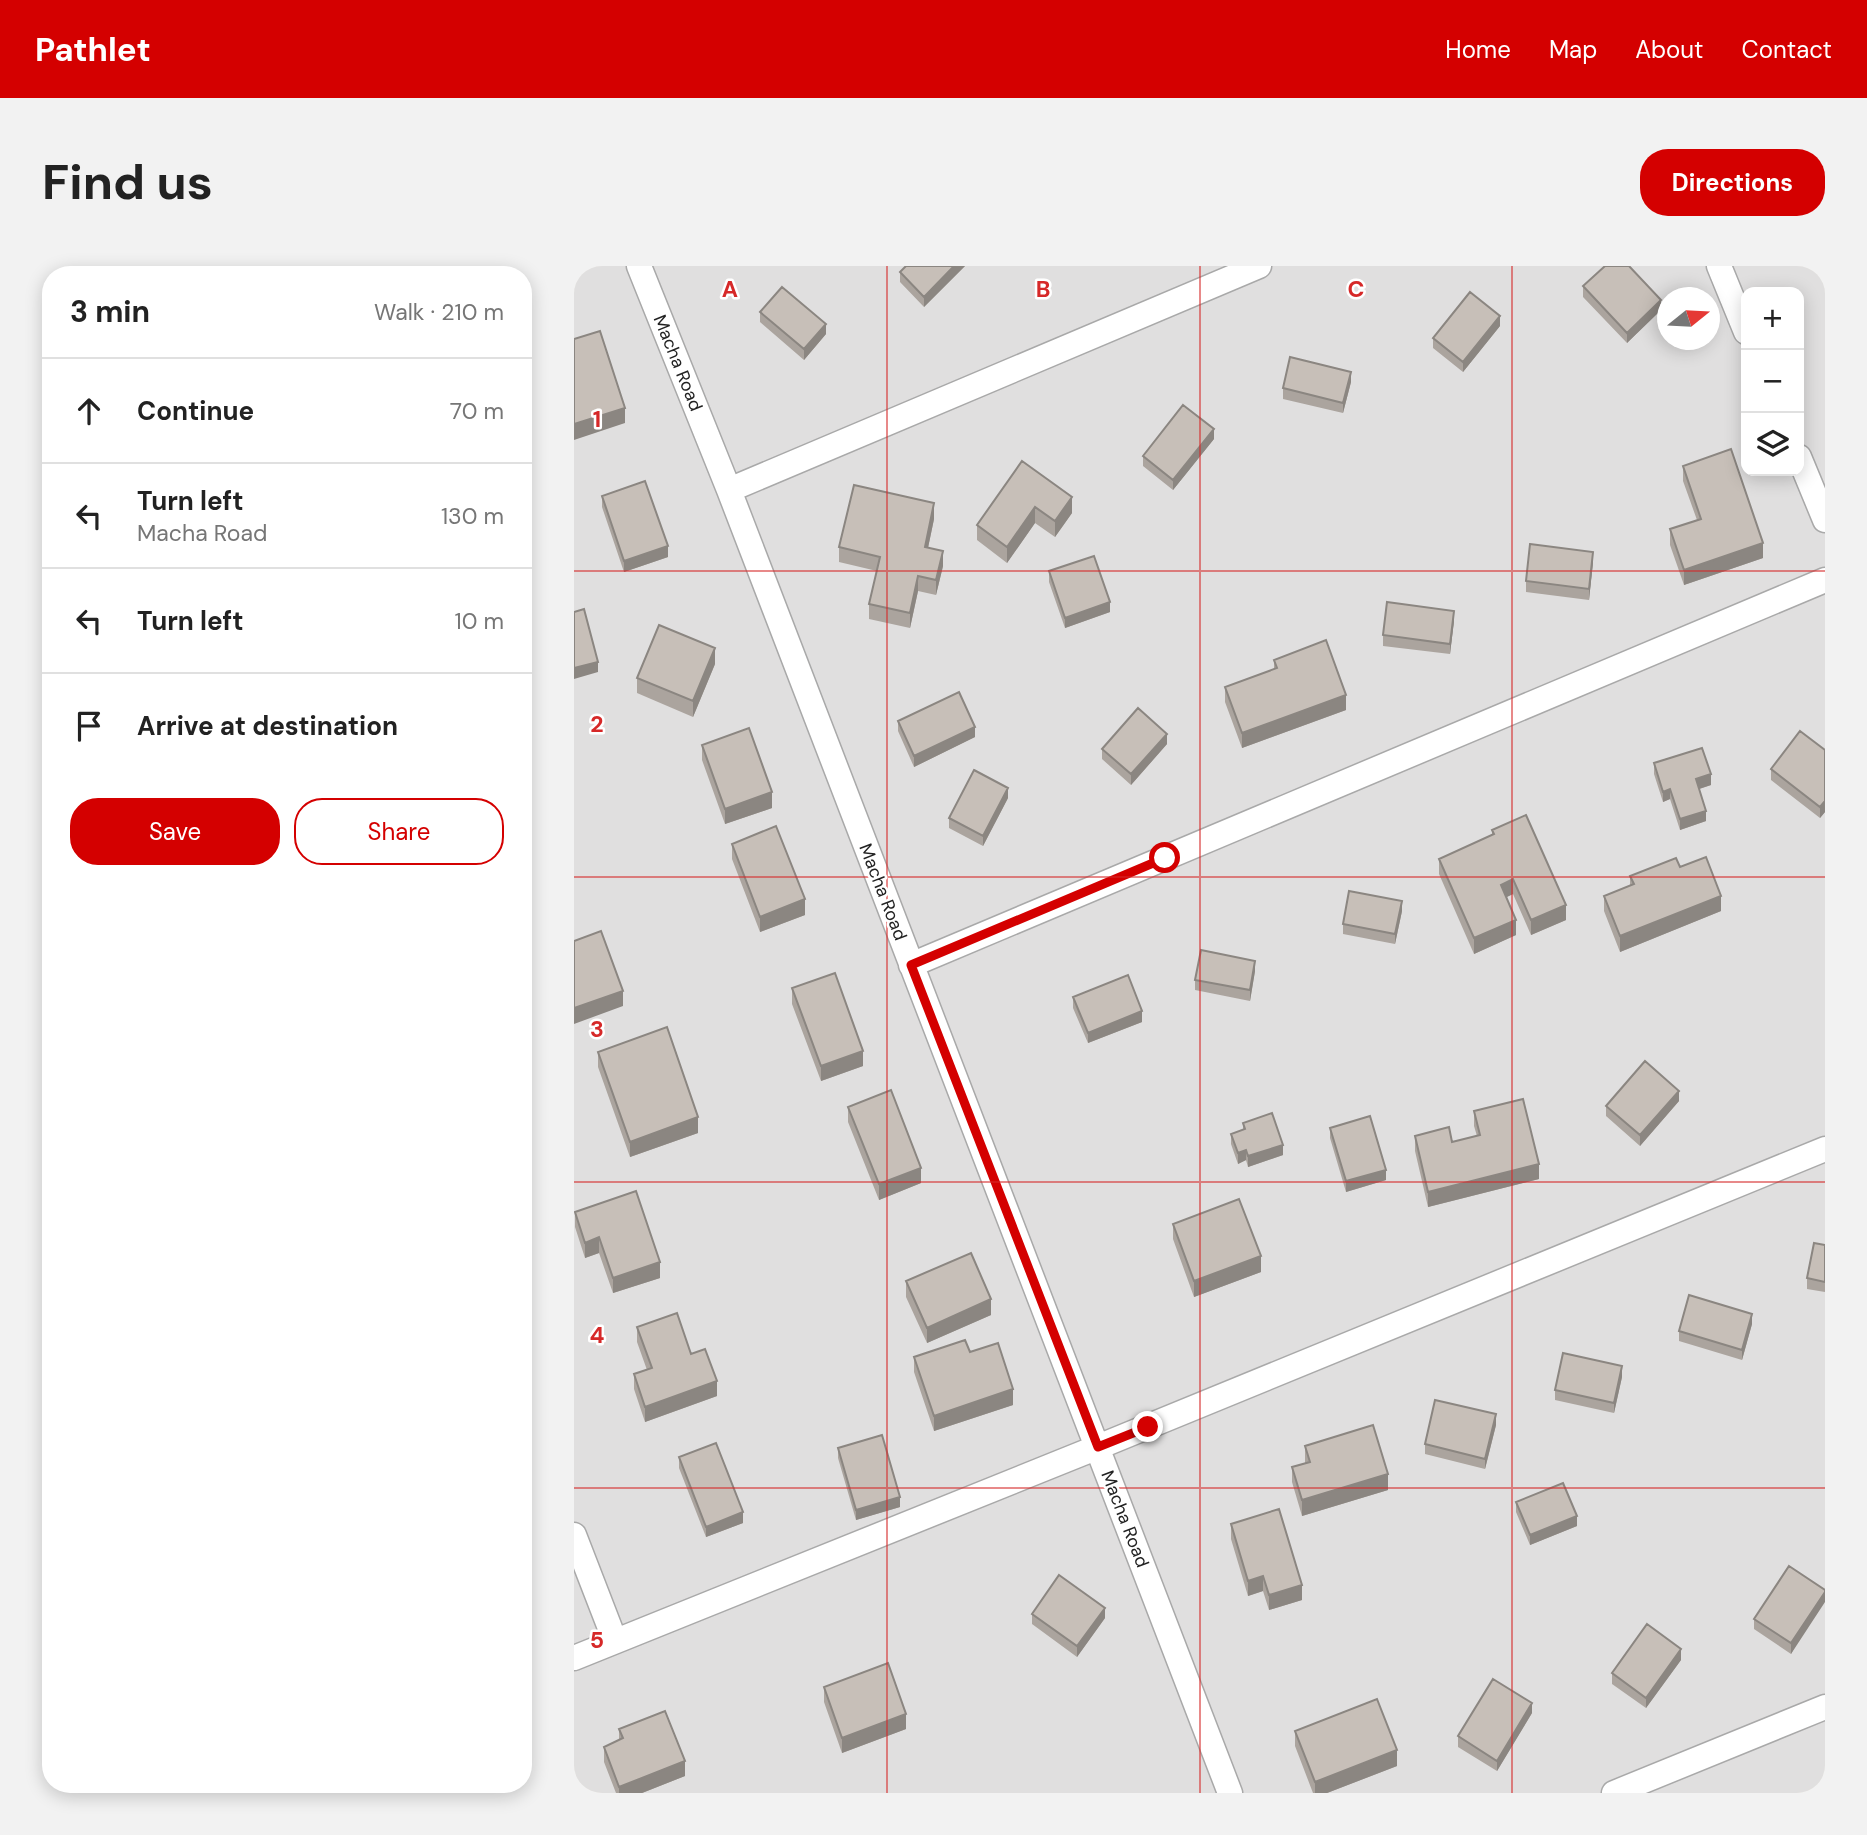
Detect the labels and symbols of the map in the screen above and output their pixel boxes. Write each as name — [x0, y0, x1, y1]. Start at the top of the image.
text: A — [722, 274, 738, 304]
text: B — [1036, 274, 1050, 304]
text: C — [1348, 274, 1364, 304]
north arrow — [1657, 287, 1720, 350]
street label: Macha Road — [648, 311, 708, 415]
text: 1 — [593, 404, 601, 434]
text: 2 — [590, 709, 604, 739]
street label: Macha Road — [854, 840, 912, 944]
route start — [1149, 842, 1180, 873]
text: 3 — [590, 1014, 604, 1044]
text: 4 — [590, 1320, 605, 1350]
route end — [1132, 1411, 1163, 1442]
street label: Macha Road — [1096, 1467, 1154, 1571]
text: 5 — [590, 1625, 604, 1655]

